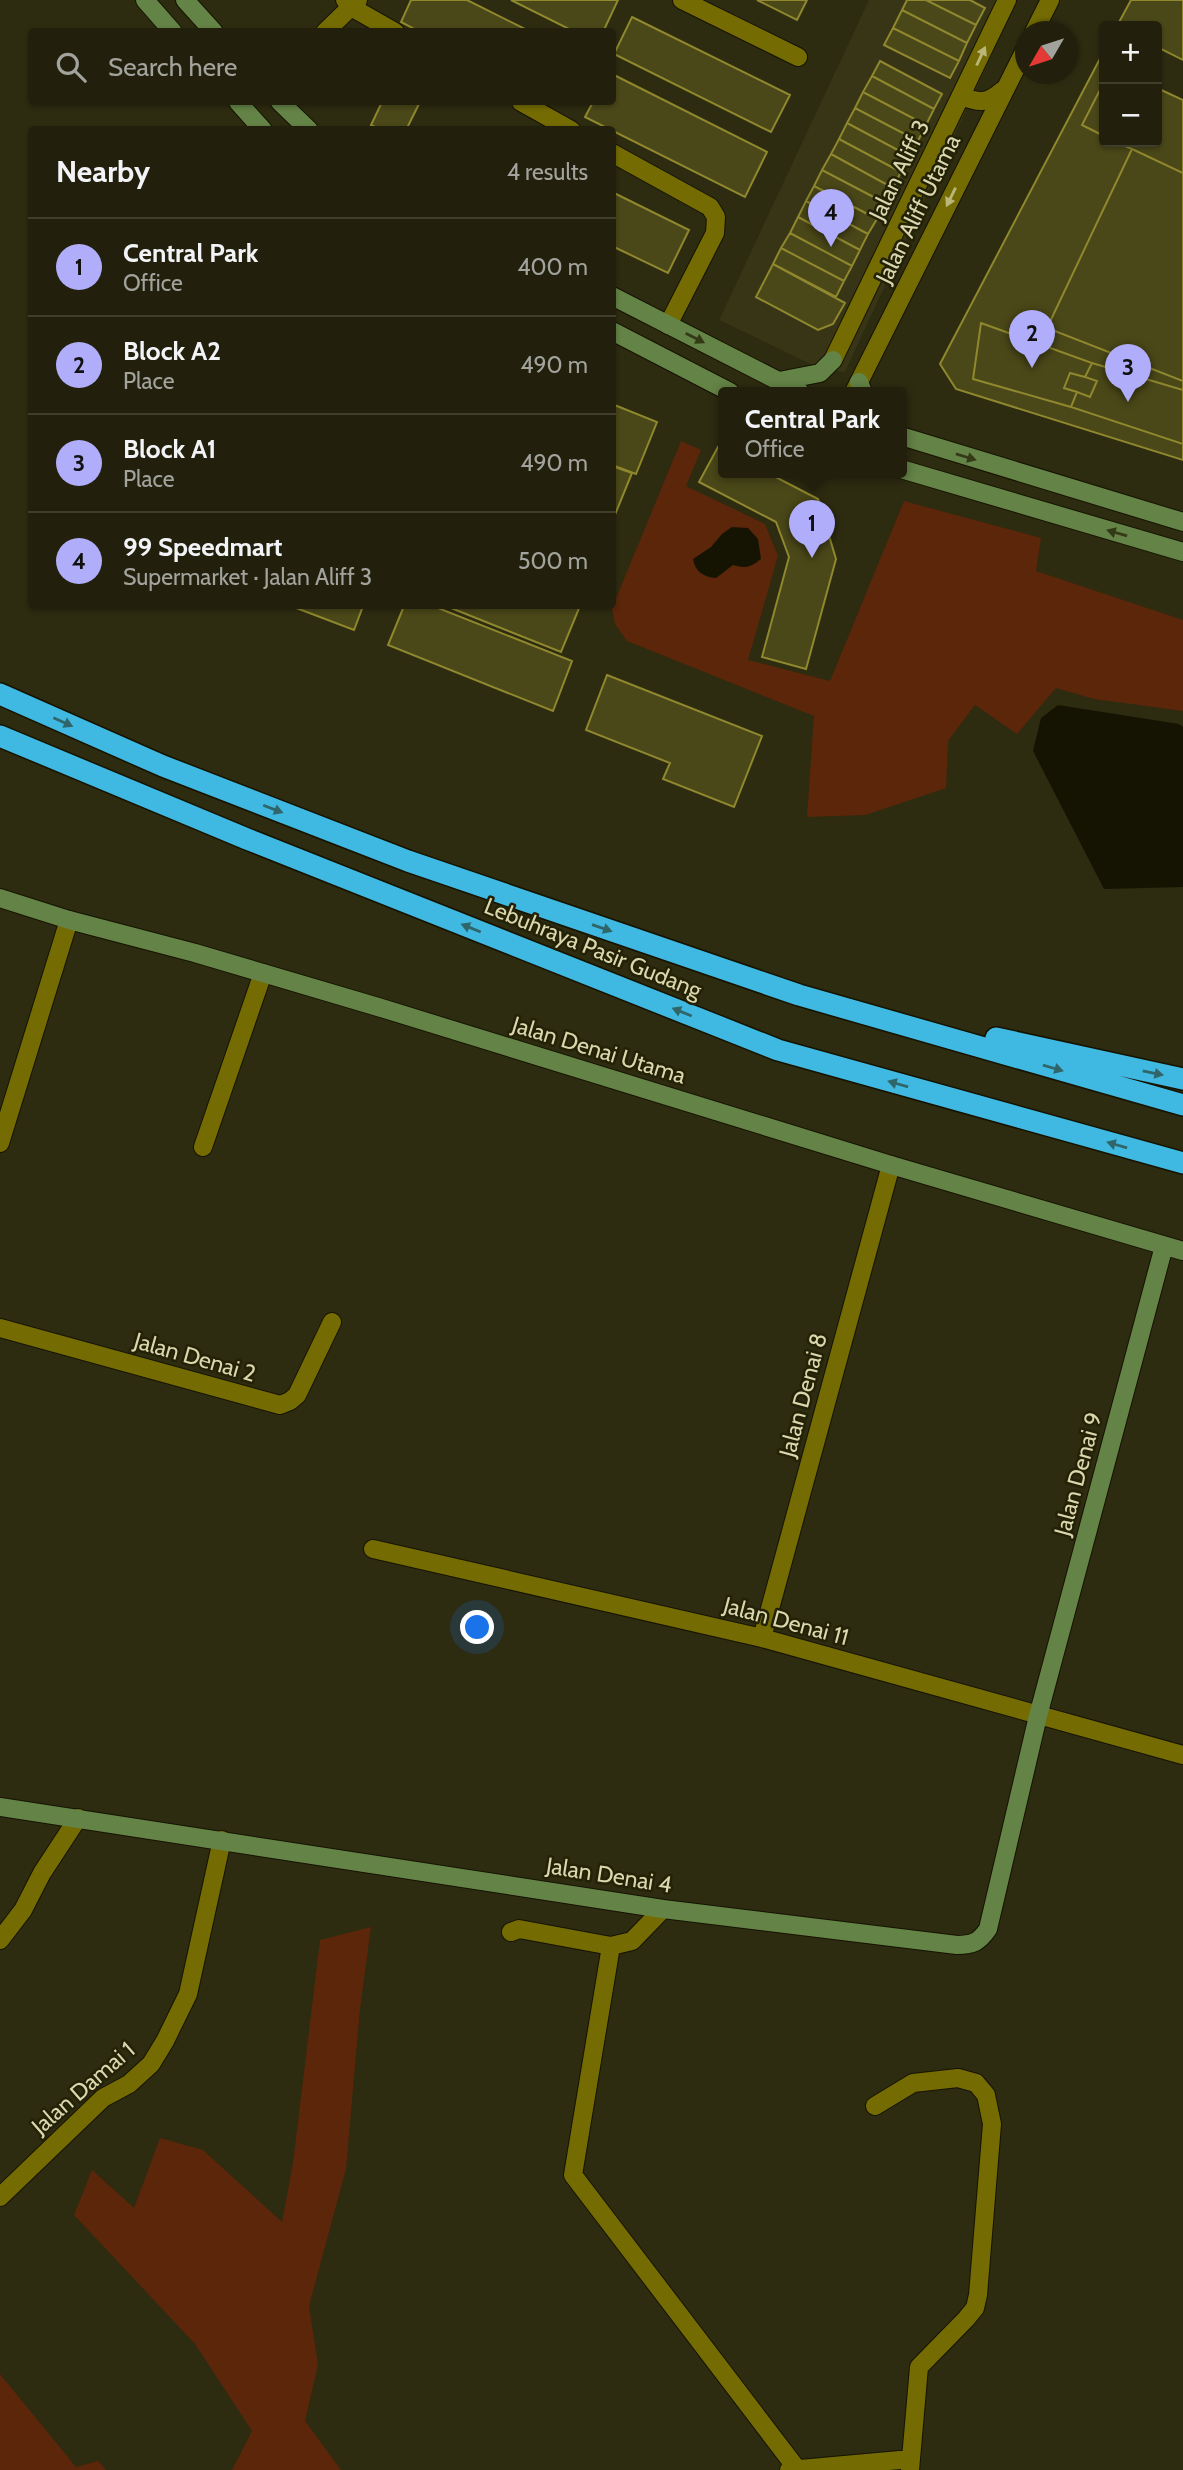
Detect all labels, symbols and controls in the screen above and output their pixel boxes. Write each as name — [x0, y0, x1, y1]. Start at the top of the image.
north arrow — [1015, 21, 1078, 84]
map controls — [1099, 21, 1162, 147]
button: + — [1099, 21, 1162, 84]
search box — [28, 28, 616, 105]
one-way arrow — [975, 46, 987, 66]
icon: search — [52, 48, 90, 86]
text: Search here — [108, 51, 237, 83]
button: − — [1099, 84, 1162, 147]
street label: Jalan Aliff 3 — [862, 115, 935, 226]
street label: Jalan Aliff Utama — [869, 130, 966, 289]
text: Nearby — [56, 153, 150, 190]
text: 4 results — [507, 158, 588, 186]
one-way arrow — [946, 187, 957, 207]
pin: 4 — [808, 189, 854, 247]
text: Central Park — [123, 237, 258, 269]
text: 1 — [75, 253, 83, 281]
text: 400 m — [517, 253, 588, 281]
text: Office — [123, 269, 183, 297]
pin: 2 — [1009, 310, 1055, 368]
one-way arrow — [685, 333, 705, 344]
text: Block A2 — [123, 335, 221, 367]
pin: 3 — [1105, 344, 1151, 402]
text: 2 — [73, 351, 85, 379]
text: 490 m — [520, 351, 588, 379]
text: Place — [123, 367, 175, 395]
popup — [718, 387, 907, 478]
text: Central Park — [745, 403, 880, 435]
text: Block A1 — [123, 433, 216, 465]
text: Office — [745, 435, 805, 463]
text: 3 — [73, 449, 85, 477]
text: 490 m — [520, 449, 588, 477]
one-way arrow — [956, 452, 977, 462]
text: Place — [123, 465, 175, 493]
pin: 1 — [789, 500, 835, 558]
one-way arrow — [1107, 527, 1128, 537]
text: 99 Speedmart — [123, 531, 283, 563]
text: 4 — [72, 547, 86, 575]
text: 500 m — [518, 547, 588, 575]
text: Supermarket · Jalan Aliff 3 — [123, 563, 372, 591]
one-way arrow — [52, 716, 73, 727]
one-way arrow — [262, 803, 283, 814]
street label: Lebuhraya Pasir Gudang — [480, 892, 706, 1005]
one-way arrow — [460, 923, 481, 934]
one-way arrow — [591, 923, 612, 934]
one-way arrow — [672, 1007, 693, 1018]
street label: Jalan Denai Utama — [508, 1010, 689, 1090]
one-way arrow — [1042, 1063, 1064, 1074]
one-way arrow — [1142, 1067, 1164, 1078]
one-way arrow — [887, 1078, 908, 1088]
one-way arrow — [1106, 1139, 1127, 1149]
street label: Jalan Denai 2 — [130, 1326, 259, 1388]
street label: Jalan Denai 8 — [773, 1330, 833, 1461]
street label: Jalan Denai 9 — [1048, 1409, 1108, 1540]
street label: Jalan Denai 11 — [719, 1591, 852, 1651]
your location — [460, 1610, 494, 1644]
street label: Jalan Denai 4 — [543, 1851, 674, 1899]
street label: Jalan Damai 1 — [25, 2036, 140, 2141]

